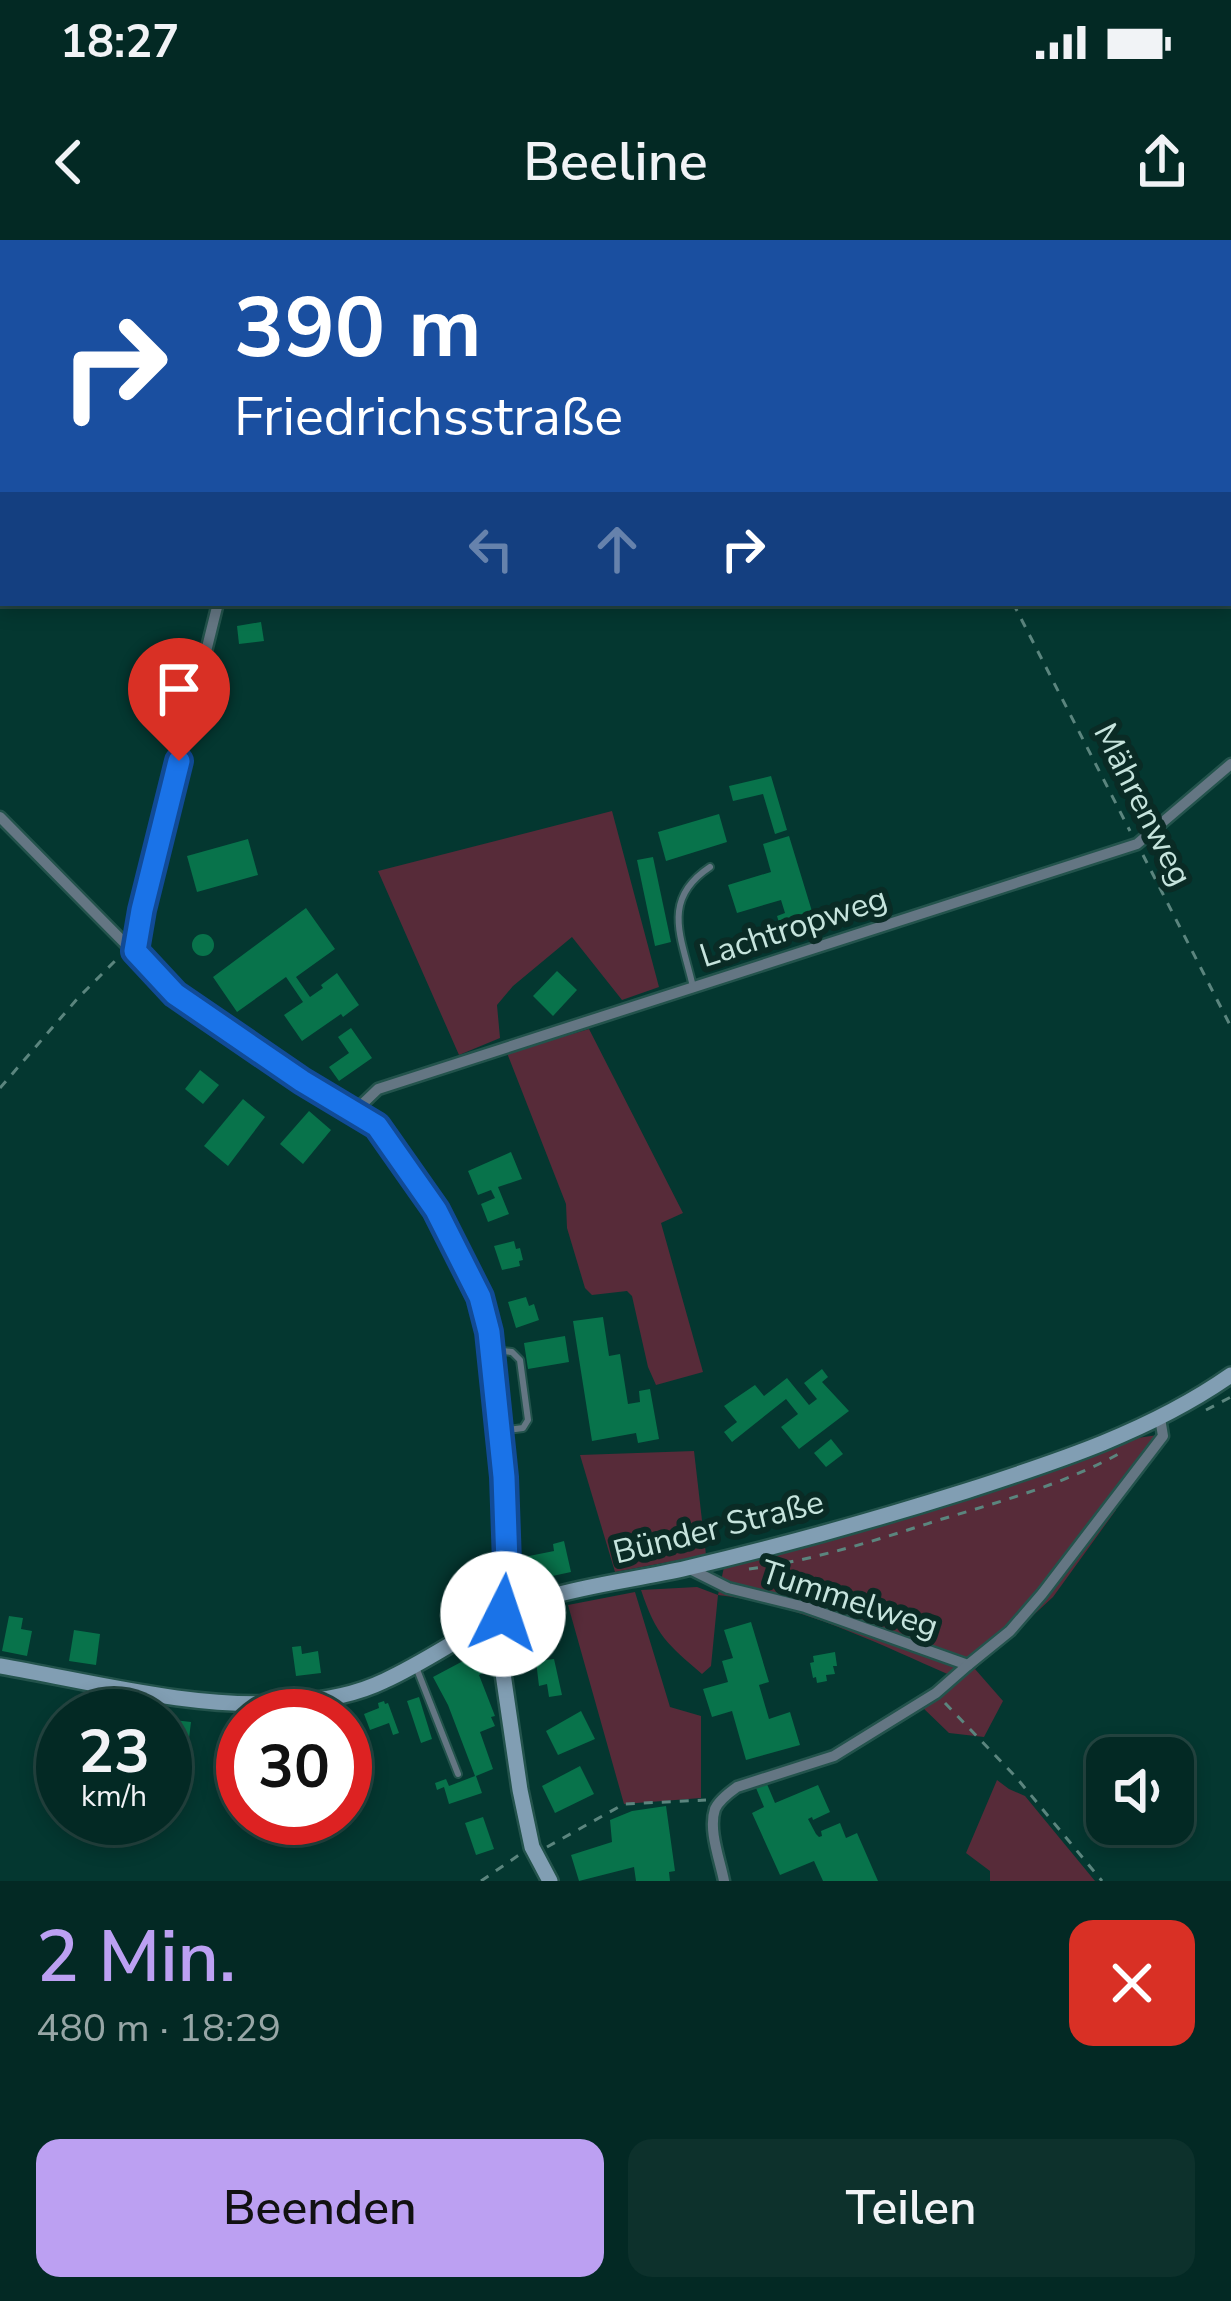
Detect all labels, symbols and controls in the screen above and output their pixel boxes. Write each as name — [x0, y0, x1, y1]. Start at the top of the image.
text: 18:27 — [60, 12, 179, 73]
text: Beeline — [523, 125, 708, 199]
icon: back — [36, 129, 102, 195]
icon: share — [1129, 129, 1195, 195]
text: 390 m — [234, 271, 482, 386]
icon: right — [36, 288, 192, 444]
text: Friedrichsstraße — [234, 380, 623, 454]
icon: left — [458, 516, 524, 582]
icon: ahead — [584, 516, 650, 582]
icon: right — [710, 516, 776, 582]
pin — [128, 638, 230, 761]
icon: arrive — [146, 656, 212, 722]
street label: Mährenweg — [1083, 716, 1203, 894]
street label: Lachtropweg — [694, 876, 893, 979]
street label: Bünder Straße — [608, 1480, 828, 1575]
street label: Tummelweg — [755, 1550, 944, 1649]
position arrow — [440, 1551, 566, 1677]
speed limit sign: 30 — [216, 1689, 372, 1845]
text: 23 — [78, 1711, 150, 1793]
map controls — [1086, 1737, 1194, 1845]
button: sound — [1086, 1737, 1194, 1845]
text: km/h — [81, 1776, 147, 1817]
text: 2 Min. — [36, 1908, 236, 2006]
button: close — [1069, 1920, 1195, 2046]
text: 480 m · 18:29 — [36, 2002, 281, 2055]
button: Beenden — [36, 2139, 604, 2277]
button: Teilen — [628, 2139, 1195, 2277]

